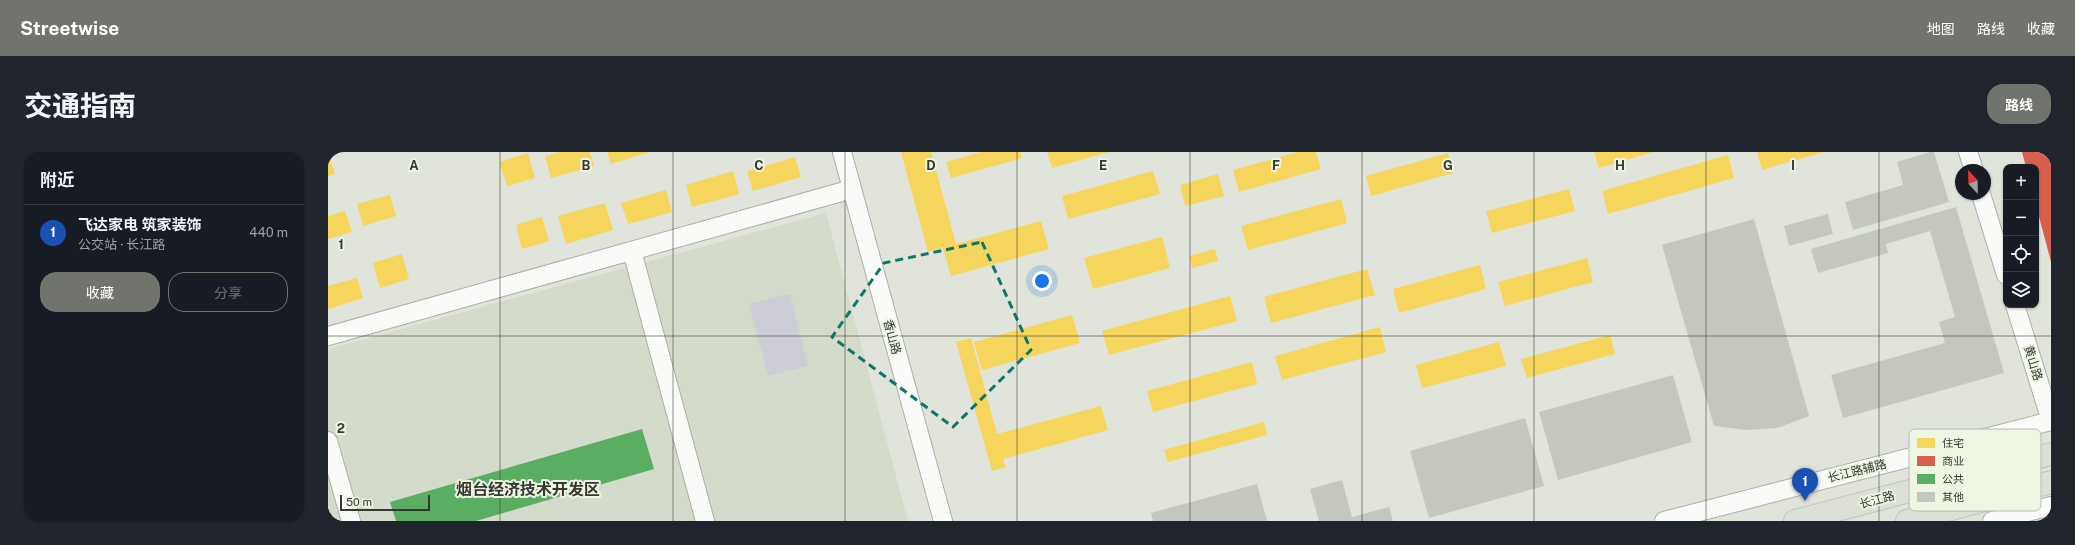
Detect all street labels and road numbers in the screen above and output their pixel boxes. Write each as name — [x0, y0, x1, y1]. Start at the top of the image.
street label: 香山路 — [881, 318, 903, 356]
street label: 黄山路 — [2021, 344, 2045, 382]
street label: 长江路辅路 — [1826, 457, 1888, 485]
street label: 长江路 — [1858, 489, 1896, 511]

